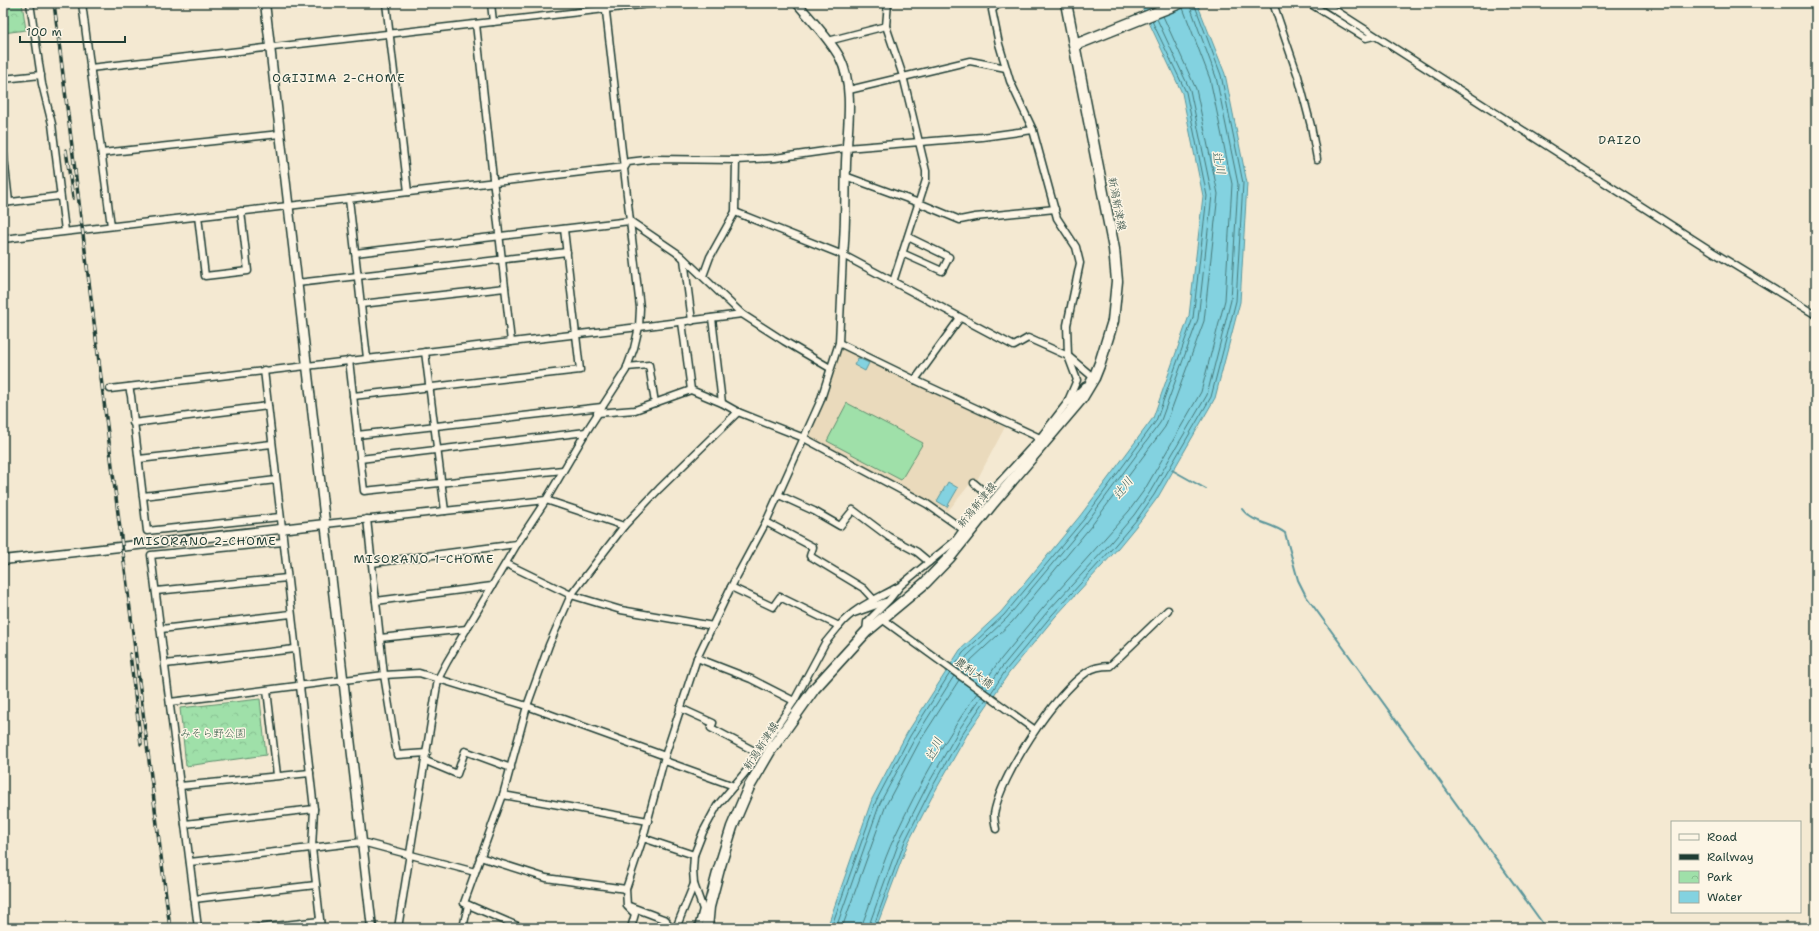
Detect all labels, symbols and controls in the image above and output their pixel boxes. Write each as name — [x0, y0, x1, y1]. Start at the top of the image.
scale bar — [20, 18, 125, 44]
text: 100 m — [26, 24, 62, 40]
district label: OGIJIMA 2-CHOME — [272, 70, 406, 86]
district label: DAIZO — [1598, 132, 1642, 148]
water label: 辻川 — [1209, 150, 1229, 176]
street label: 新潟新津線 — [1104, 176, 1130, 232]
water label: 辻川 — [1109, 474, 1137, 502]
street label: 新潟新津線 — [954, 479, 1000, 531]
district label: MISORANO 2-CHOME — [133, 533, 277, 549]
district label: MISORANO 1-CHOME — [354, 551, 494, 567]
street label: 農利大橋 — [952, 654, 996, 692]
street label: 新潟新津線 — [740, 719, 782, 773]
park label: みそら野公園 — [180, 726, 246, 741]
water label: 辻川 — [922, 735, 946, 763]
legend — [1671, 821, 1801, 913]
text: Road — [1707, 829, 1738, 845]
text: Railway — [1707, 849, 1754, 865]
text: Park — [1707, 869, 1733, 885]
text: Water — [1707, 889, 1743, 905]

